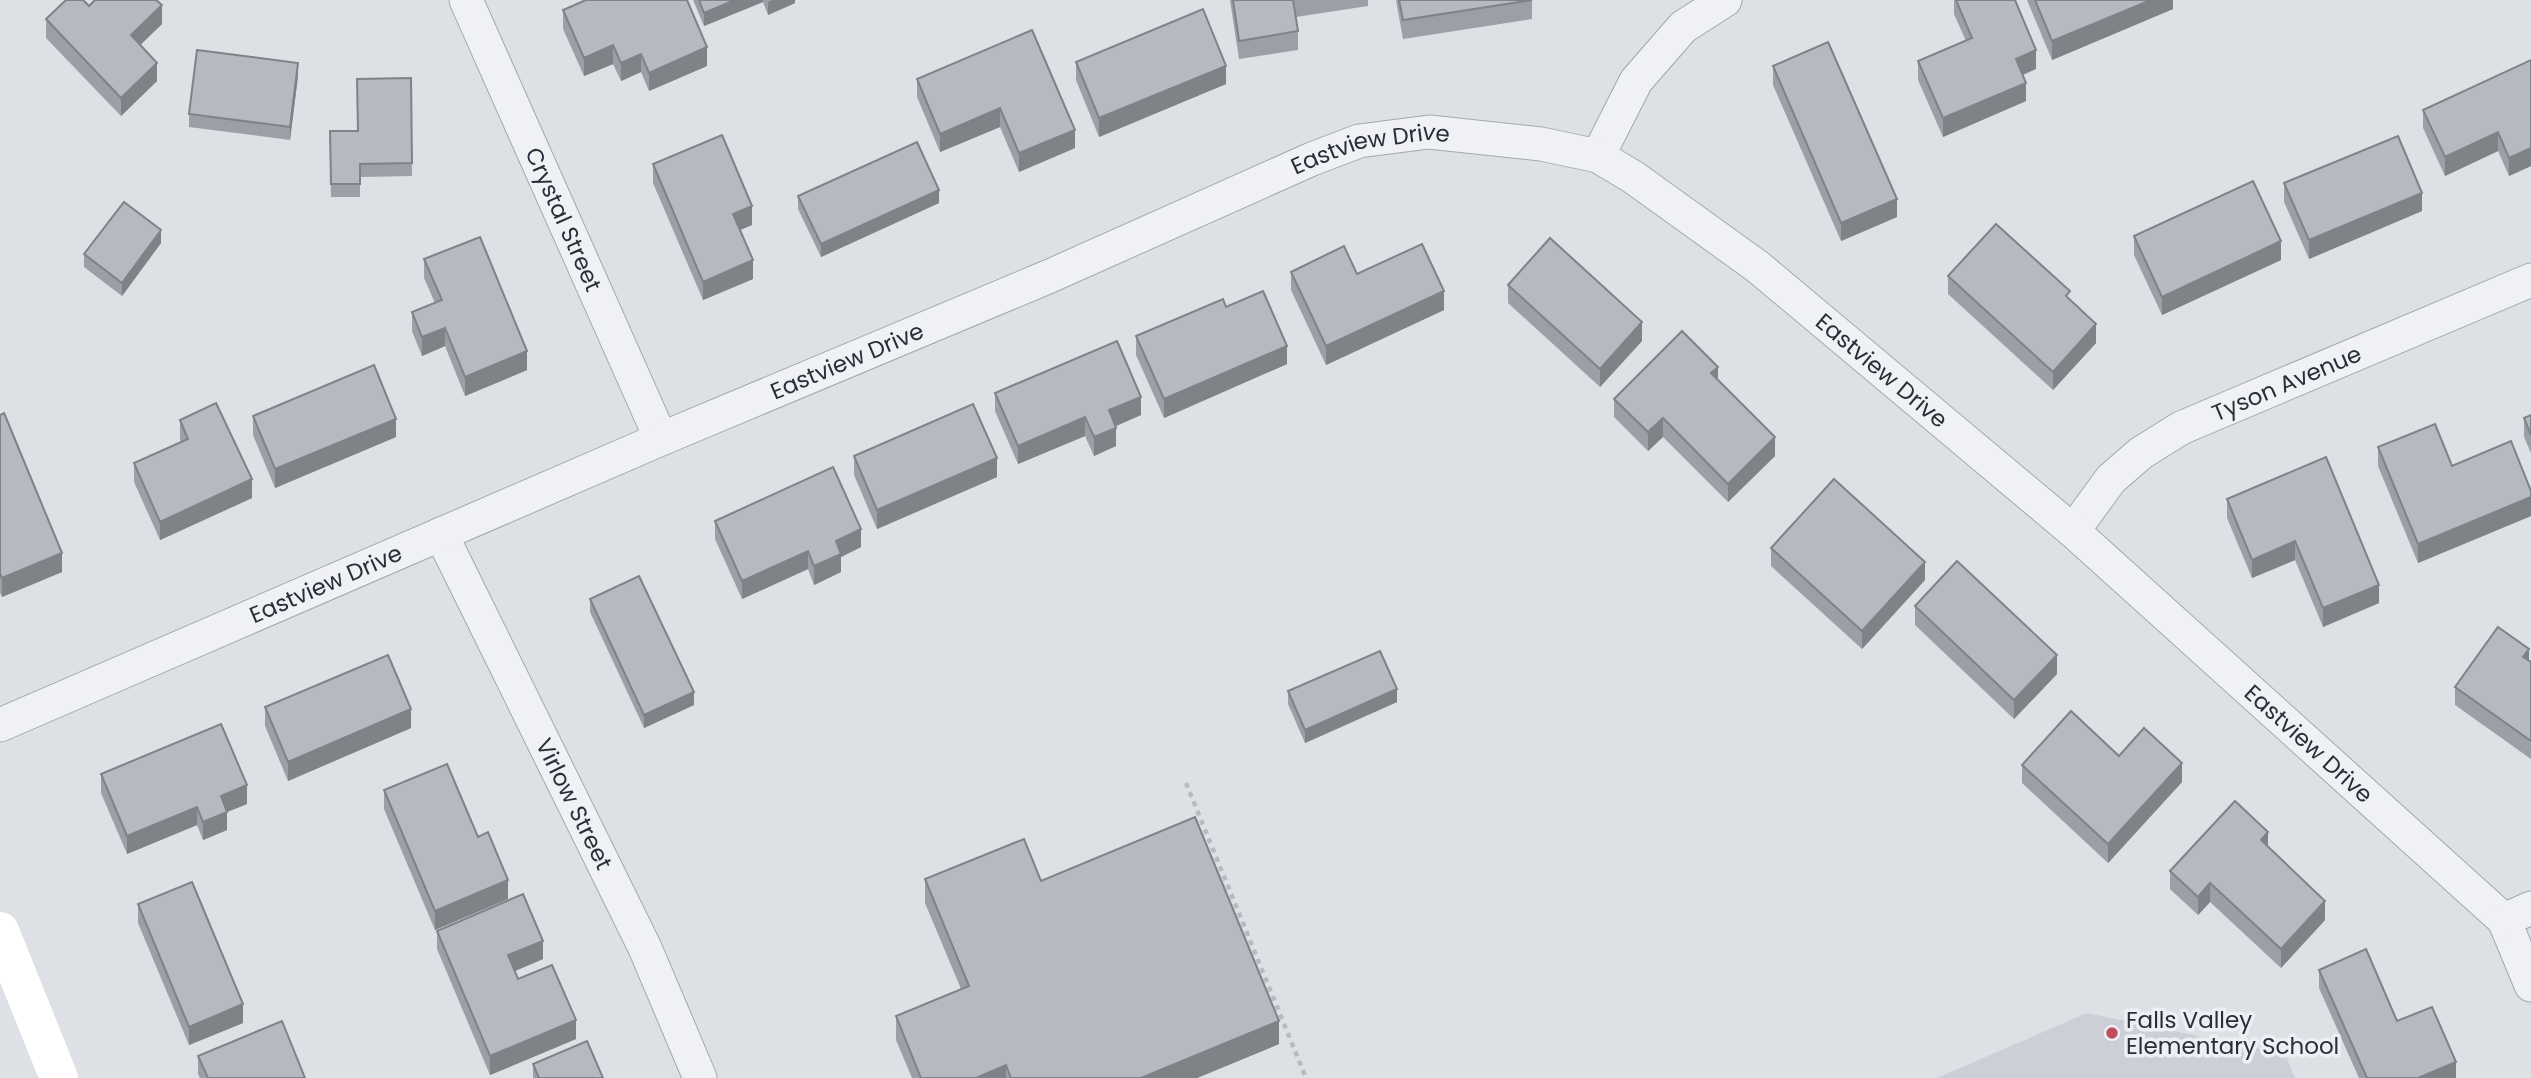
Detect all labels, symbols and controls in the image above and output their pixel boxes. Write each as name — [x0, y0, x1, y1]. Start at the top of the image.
street label: Eastview Drive — [1286, 115, 1451, 182]
street label: Crystal Street — [517, 142, 609, 296]
street label: Eastview Drive — [1809, 306, 1955, 435]
street label: Eastview Drive — [766, 315, 929, 407]
street label: Tyson Avenue — [2207, 338, 2366, 429]
street label: Eastview Drive — [245, 537, 407, 631]
street label: Eastview Drive — [2237, 677, 2380, 810]
street label: Virlow Street — [528, 733, 620, 875]
place label: Falls Valley Elementary School — [2126, 1004, 2339, 1062]
marker: Falls Valley Elementary School — [2104, 1025, 2120, 1041]

